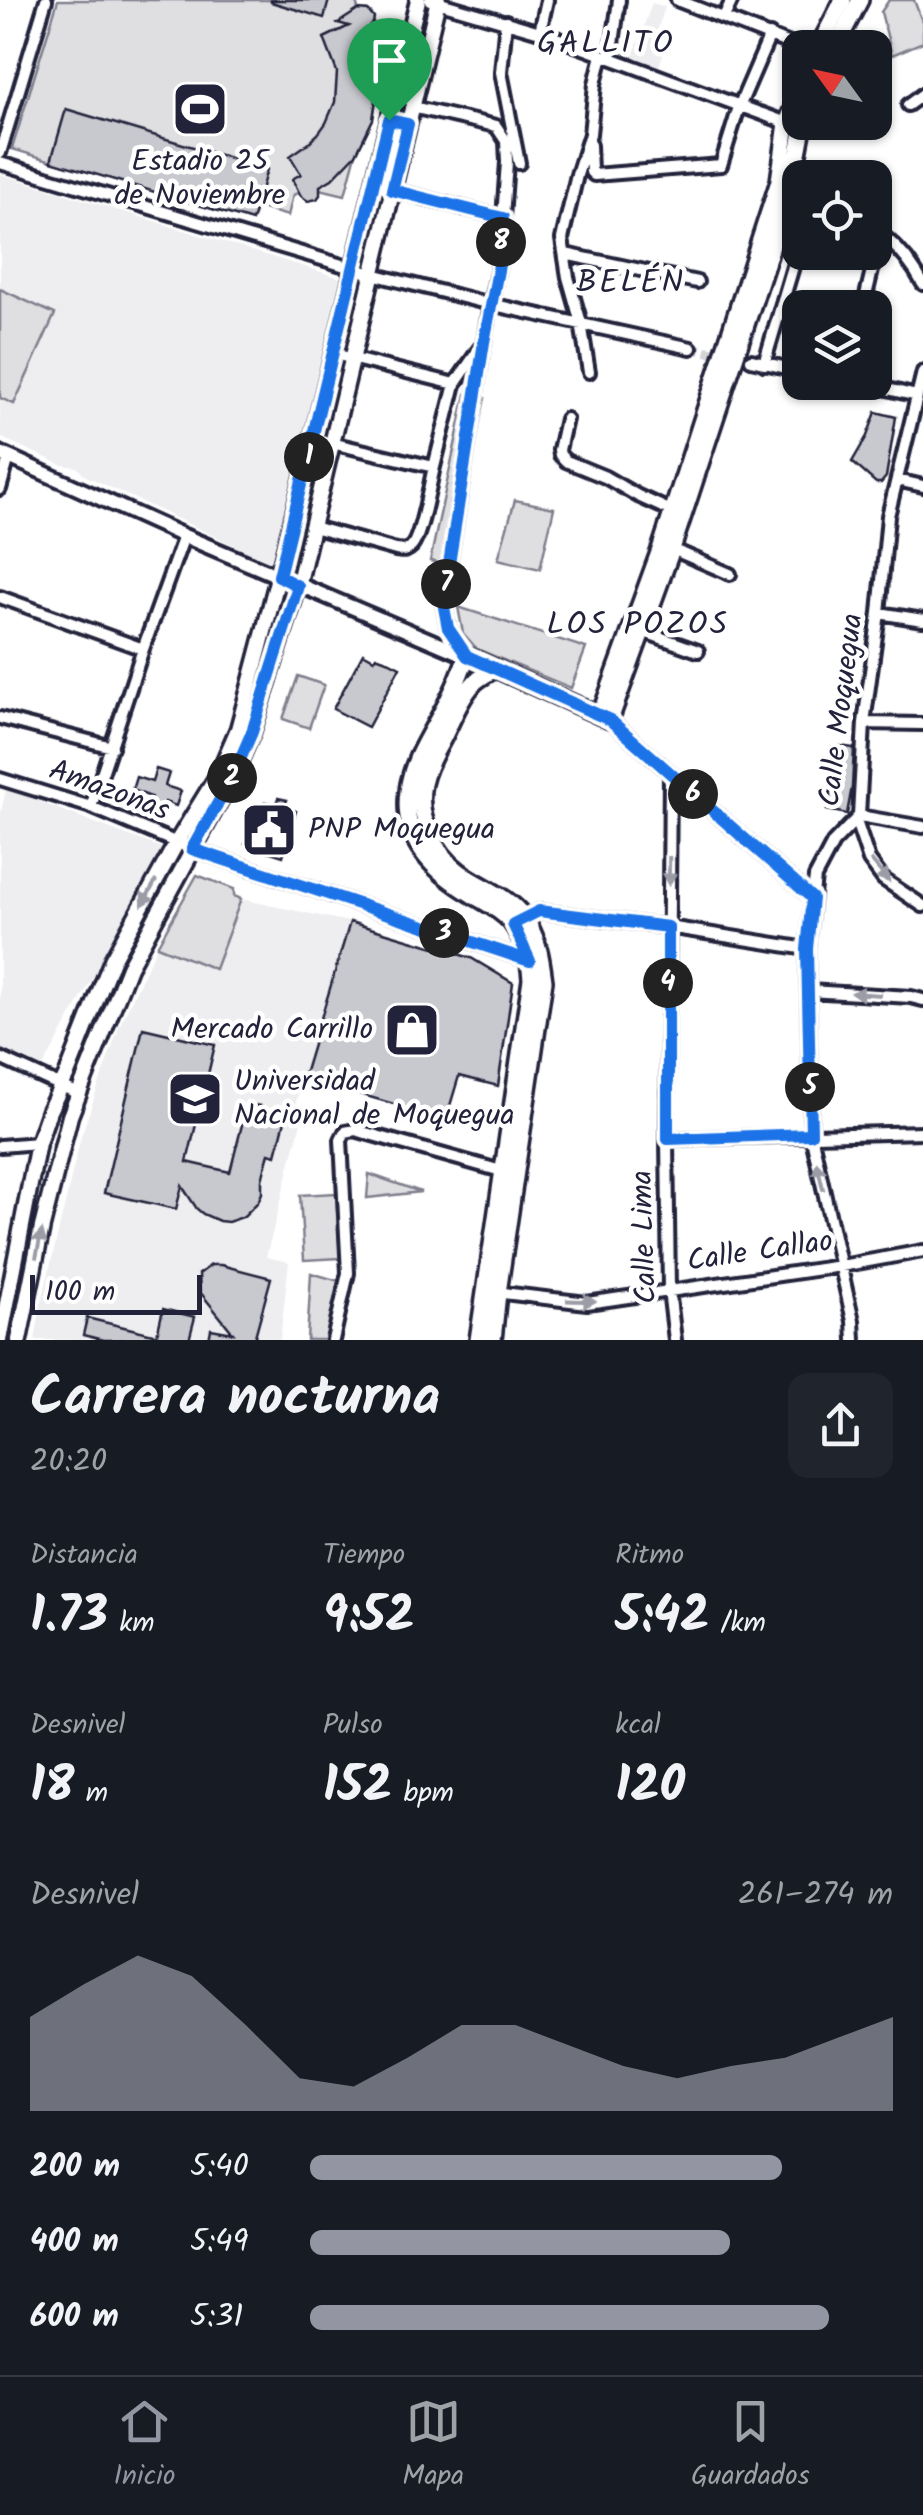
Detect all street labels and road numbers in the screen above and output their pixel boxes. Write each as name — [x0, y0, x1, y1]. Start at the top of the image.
street label: Calle Moquegua — [806, 611, 878, 809]
street label: Amazonas — [42, 747, 177, 835]
street label: Calle Lima — [619, 1169, 671, 1305]
street label: Calle Callao — [684, 1218, 836, 1286]

